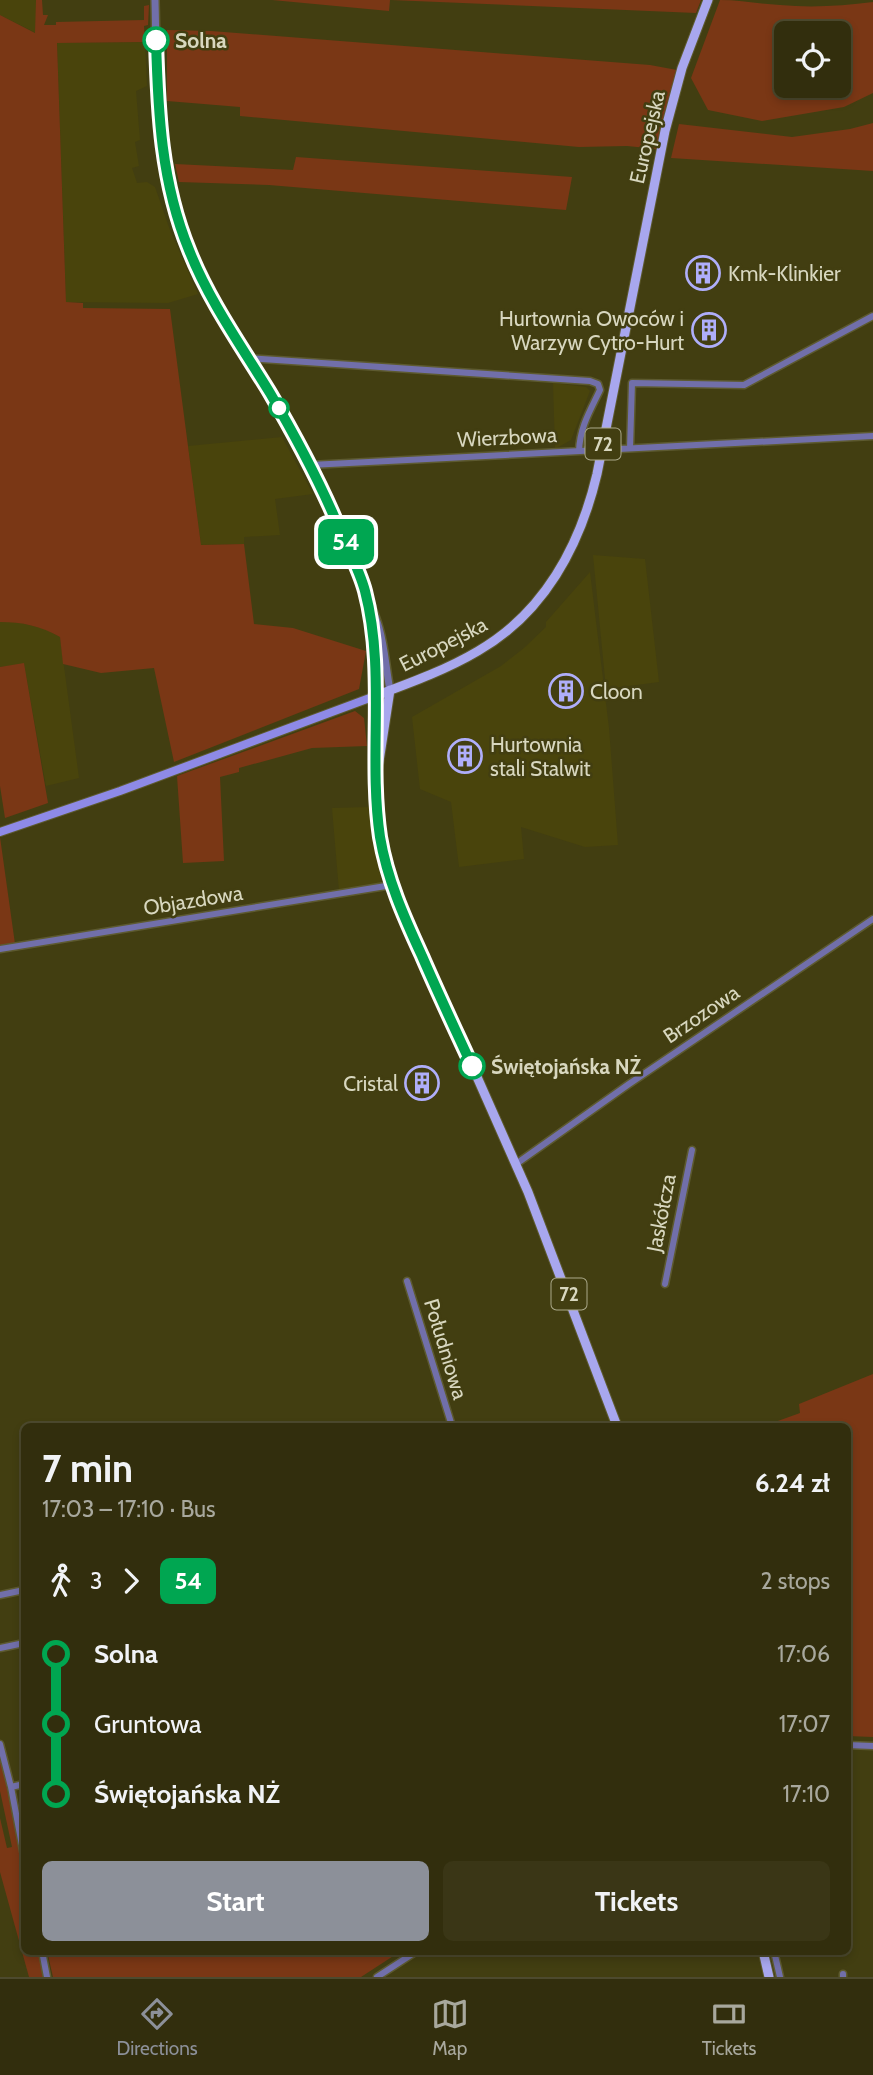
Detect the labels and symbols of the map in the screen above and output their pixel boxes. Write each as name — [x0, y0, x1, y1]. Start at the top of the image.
marker: Solna — [143, 27, 169, 53]
place label: Solna — [175, 28, 227, 53]
street label: Europejska — [624, 88, 671, 186]
building icon: Kmk-Klinkier — [684, 254, 722, 292]
place label: Kmk-Klinkier — [728, 261, 841, 286]
place label: Hurtownia Owoców i Warzyw Cytro-Hurt — [499, 306, 684, 355]
building icon: Hurtownia Owoców i Warzyw Cytro-Hurt — [690, 311, 728, 349]
unlabelled marker — [269, 398, 289, 418]
street label: Wierzbowa — [457, 422, 557, 452]
road number: 72 — [586, 428, 620, 460]
line badge: 54 — [314, 519, 378, 565]
street label: Europejska — [395, 611, 492, 678]
building icon: Cloon — [547, 672, 585, 710]
place label: Cloon — [590, 679, 643, 704]
place label: Hurtownia stali Stalwit — [490, 732, 591, 781]
building icon: Hurtownia stali Stalwit — [446, 737, 484, 775]
street label: Objazdowa — [142, 880, 245, 921]
street label: Brzozowa — [658, 979, 744, 1049]
marker: Świętojańska NŻ — [459, 1053, 485, 1079]
place label: Świętojańska NŻ — [491, 1054, 642, 1079]
building icon: Cristal — [403, 1064, 441, 1102]
place label: Cristal — [343, 1071, 398, 1096]
street label: Jaskółcza — [641, 1172, 681, 1255]
road number: 72 — [552, 1278, 586, 1310]
street label: Południowa — [419, 1296, 473, 1402]

